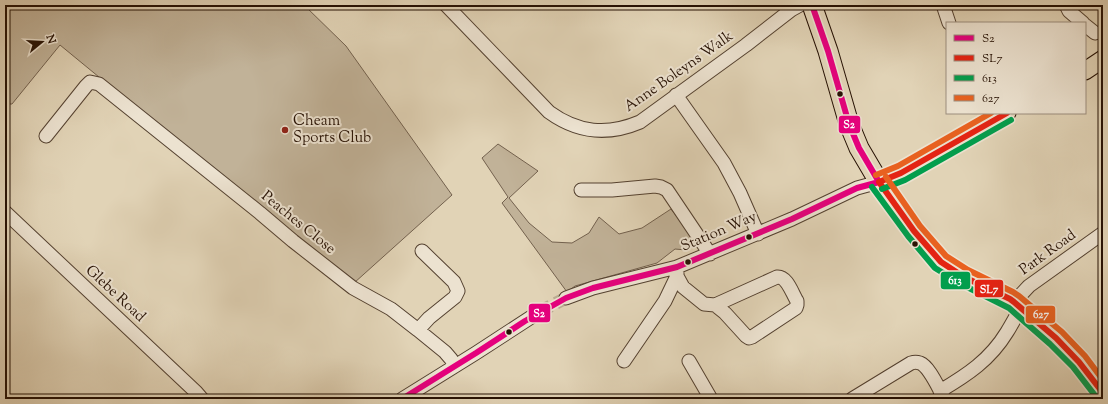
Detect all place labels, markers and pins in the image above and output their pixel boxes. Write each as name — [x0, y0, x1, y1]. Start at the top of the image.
unlabelled marker — [835, 89, 845, 99]
place label: Cheam Sports Club — [293, 111, 371, 149]
marker: Cheam Sports Club — [280, 125, 290, 135]
unlabelled marker — [744, 232, 754, 242]
unlabelled marker — [910, 239, 920, 249]
unlabelled marker — [683, 257, 693, 267]
unlabelled marker — [504, 327, 514, 337]

